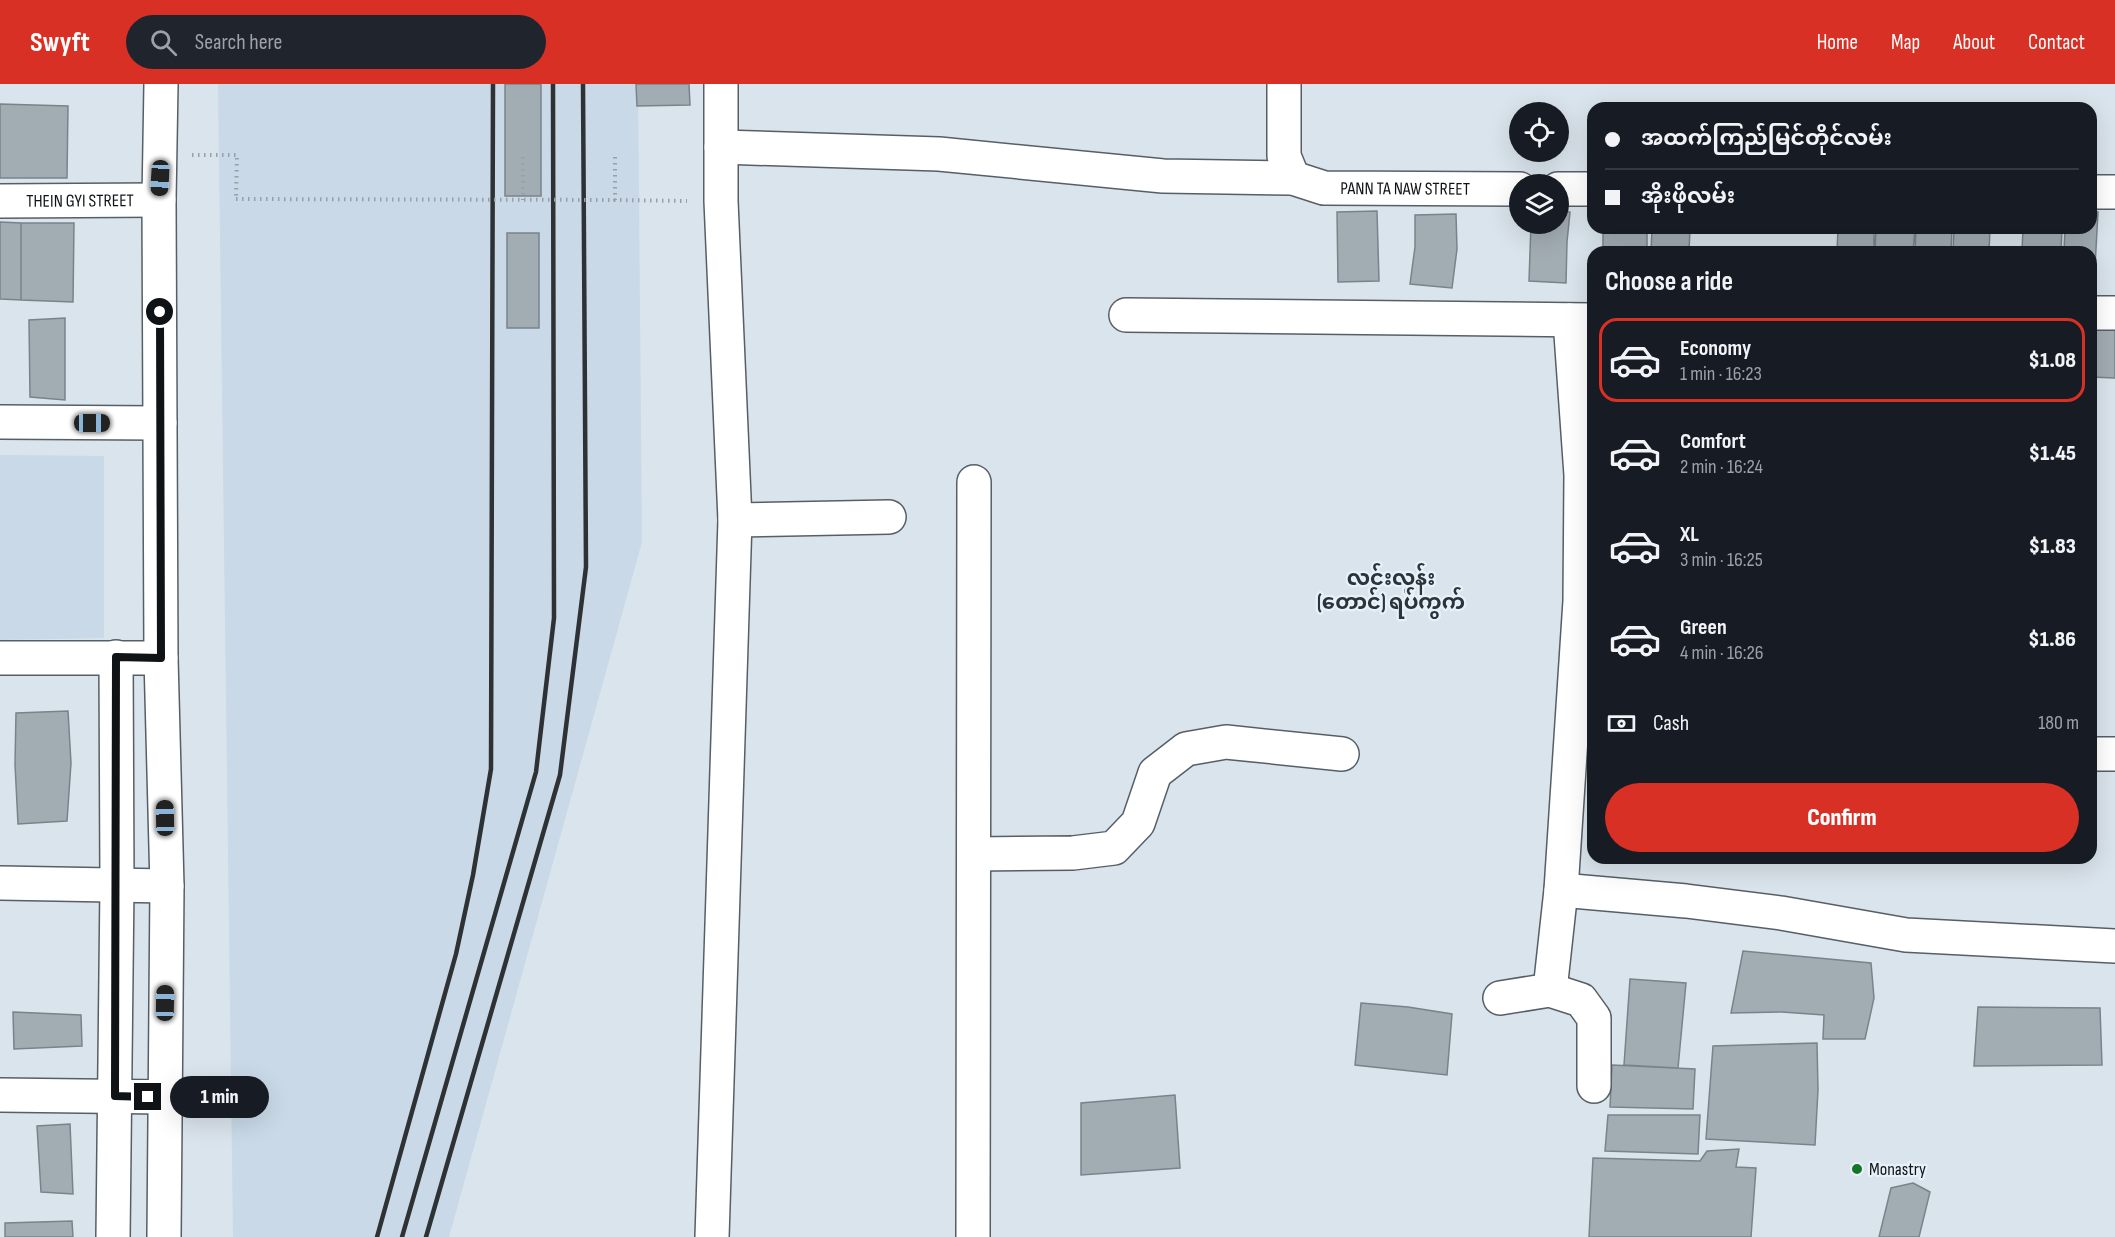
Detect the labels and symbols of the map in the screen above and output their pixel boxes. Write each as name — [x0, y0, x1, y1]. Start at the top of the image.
car — [150, 160, 170, 196]
street label: PANN TA NAW STREET — [1340, 178, 1470, 200]
street label: THEIN GYI STREET — [26, 190, 134, 212]
route start — [146, 298, 173, 325]
car — [74, 414, 110, 432]
district label: လင်းလွန်း (တောင်) ရပ်ကွက် — [1317, 562, 1465, 619]
car — [156, 800, 174, 836]
car — [156, 985, 174, 1021]
callout: 1 min — [169, 1076, 268, 1118]
route end — [134, 1083, 161, 1110]
place label: Monastry — [1869, 1159, 1926, 1180]
marker: Monastry — [1850, 1162, 1864, 1176]

